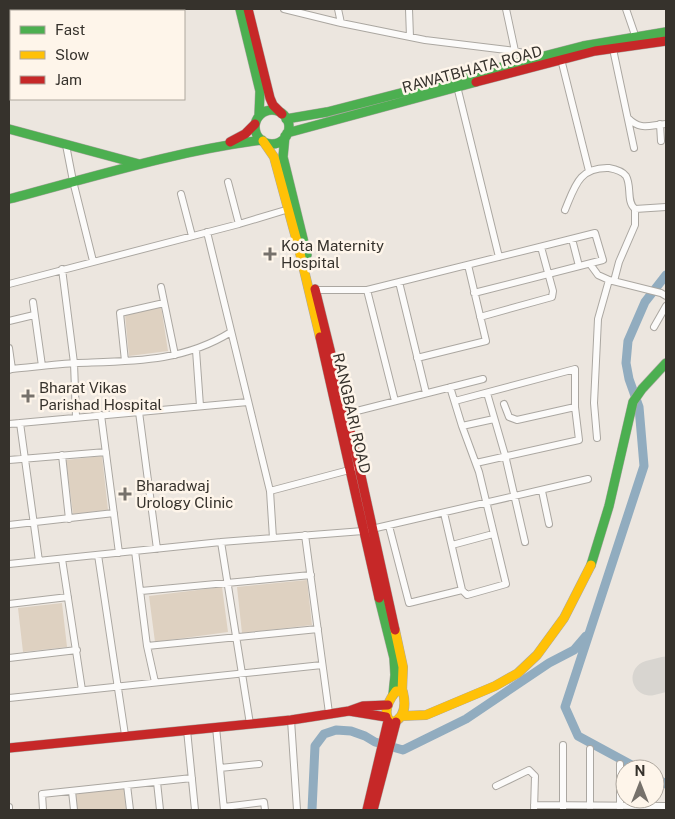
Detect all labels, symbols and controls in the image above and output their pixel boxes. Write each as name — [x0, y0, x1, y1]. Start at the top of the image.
legend — [10, 10, 185, 100]
text: Fast — [55, 21, 85, 38]
street label: RAWATBHATA ROAD — [400, 42, 544, 96]
text: Slow — [55, 46, 90, 63]
text: Jam — [55, 71, 82, 88]
place label: Kota Maternity Hospital — [281, 237, 384, 271]
marker: Kota Maternity Hospital — [263, 247, 277, 261]
street label: RANGBARI ROAD — [330, 351, 374, 475]
place label: Bharat Vikas Parishad Hospital — [39, 379, 162, 413]
marker: Bharat Vikas Parishad Hospital — [21, 389, 35, 403]
place label: Bharadwaj Urology Clinic — [136, 477, 233, 511]
marker: Bharadwaj Urology Clinic — [118, 487, 132, 501]
north arrow — [615, 759, 665, 809]
text: N — [635, 763, 645, 779]

